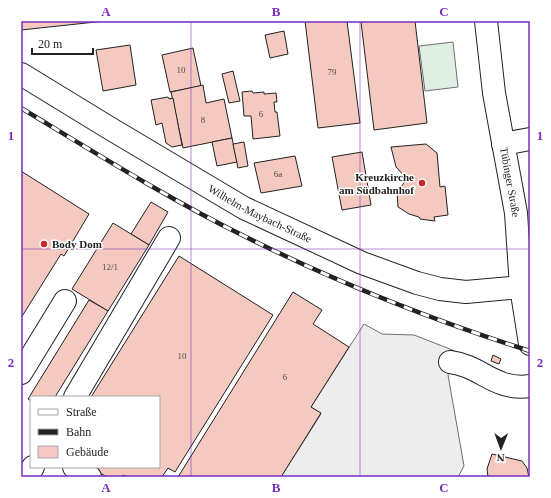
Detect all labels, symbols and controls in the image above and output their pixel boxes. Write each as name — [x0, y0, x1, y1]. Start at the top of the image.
text: A — [101, 4, 111, 19]
text: B — [272, 4, 281, 19]
text: C — [439, 4, 449, 19]
scale bar — [32, 30, 93, 56]
text: 20 m — [38, 37, 63, 51]
house number: 10 — [177, 65, 186, 75]
house number: 79 — [328, 67, 337, 77]
house number: 6 — [259, 109, 264, 119]
house number: 8 — [201, 115, 206, 125]
text: 1 — [8, 128, 14, 143]
text: 1 — [537, 128, 543, 143]
street label: Tübinger Straße — [498, 146, 522, 218]
house number: 6a — [274, 169, 282, 179]
place label: Kreuzkirche am Südbahnhof — [339, 171, 414, 196]
marker: Kreuzkirche am Südbahnhof — [417, 178, 427, 188]
street label: Wilhelm-Maybach-Straße — [206, 182, 314, 245]
place label: Body Dom — [52, 238, 102, 250]
marker: Body Dom — [39, 239, 49, 249]
house number: 12/1 — [102, 262, 118, 272]
house number: 10 — [178, 351, 187, 361]
text: 2 — [8, 355, 14, 370]
text: 2 — [537, 355, 543, 370]
house number: 6 — [283, 372, 288, 382]
legend — [30, 396, 160, 468]
text: Straße — [66, 405, 97, 419]
text: Bahn — [66, 425, 91, 439]
north arrow — [481, 428, 521, 468]
text: Gebäude — [66, 445, 109, 459]
text: N — [497, 452, 505, 464]
text: A — [101, 480, 111, 495]
text: B — [272, 480, 281, 495]
text: C — [439, 480, 449, 495]

